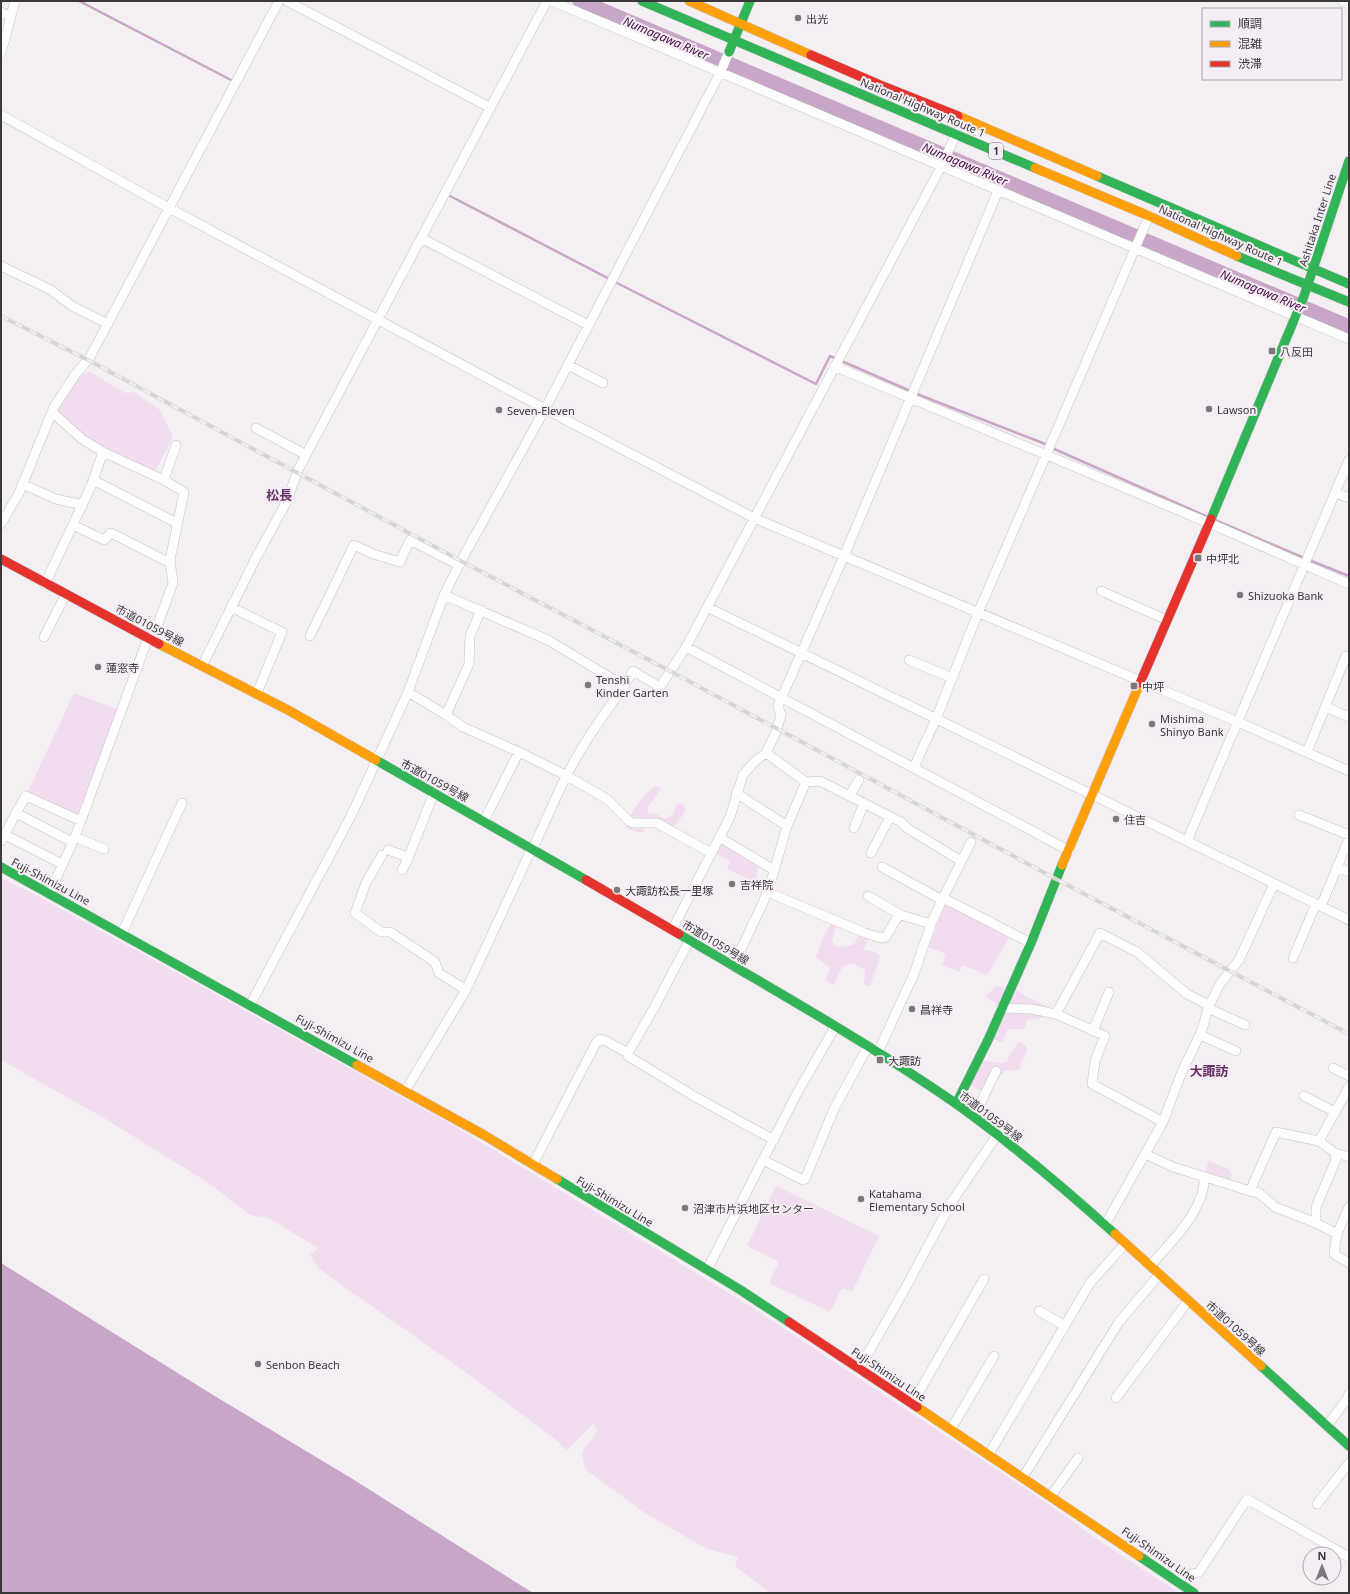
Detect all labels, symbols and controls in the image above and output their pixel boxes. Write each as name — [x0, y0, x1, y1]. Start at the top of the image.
legend — [1202, 8, 1342, 80]
place label: 出光 — [806, 11, 828, 26]
water label: Numagawa River — [621, 12, 713, 64]
marker: 出光 — [793, 13, 803, 23]
text: 順調 — [1238, 15, 1262, 32]
text: 混雑 — [1238, 35, 1262, 52]
text: 渋滞 — [1238, 55, 1262, 72]
street label: National Highway Route 1 — [858, 74, 988, 140]
water label: Numagawa River — [920, 138, 1012, 190]
road number: 1 — [989, 143, 1003, 159]
street label: Ashitaka Inter Line — [1295, 172, 1339, 268]
street label: National Highway Route 1 — [1157, 201, 1285, 269]
water label: Numagawa River — [1218, 265, 1310, 317]
place label: 八反田 — [1280, 344, 1313, 359]
marker: 八反田 — [1267, 346, 1277, 356]
place label: Lawson — [1217, 402, 1256, 417]
place label: Seven-Eleven — [507, 403, 575, 418]
marker: Lawson — [1204, 404, 1214, 414]
marker: Seven-Eleven — [494, 405, 504, 415]
district label: 松長 — [266, 486, 292, 504]
place label: 中坪北 — [1206, 551, 1239, 566]
marker: 中坪北 — [1193, 553, 1203, 563]
place label: Shizuoka Bank — [1248, 588, 1323, 603]
marker: Shizuoka Bank — [1235, 590, 1245, 600]
street label: 市道01059号線 — [113, 601, 187, 649]
place label: 蓮窓寺 — [106, 660, 139, 675]
marker: 蓮窓寺 — [93, 662, 103, 672]
place label: Tenshi Kinder Garten — [596, 672, 669, 700]
place label: 中坪 — [1142, 679, 1164, 694]
marker: Tenshi Kinder Garten — [583, 680, 593, 690]
marker: 中坪 — [1129, 681, 1139, 691]
place label: Mishima Shinyo Bank — [1160, 711, 1224, 739]
marker: Mishima Shinyo Bank — [1147, 719, 1157, 729]
street label: 市道01059号線 — [398, 755, 472, 805]
place label: 住吉 — [1124, 812, 1146, 827]
marker: 住吉 — [1111, 814, 1121, 824]
street label: Fuji-Shimizu Line — [9, 854, 93, 908]
place label: 吉祥院 — [740, 877, 773, 892]
marker: 吉祥院 — [727, 879, 737, 889]
place label: 大諏訪松長一里塚 — [625, 883, 713, 898]
marker: 大諏訪松長一里塚 — [612, 885, 622, 895]
street label: 市道01059号線 — [680, 916, 752, 968]
place label: 昌祥寺 — [920, 1002, 953, 1017]
marker: 昌祥寺 — [907, 1004, 917, 1014]
street label: Fuji-Shimizu Line — [293, 1010, 377, 1066]
place label: 大諏訪 — [888, 1053, 921, 1068]
marker: 大諏訪 — [875, 1055, 885, 1065]
district label: 大諏訪 — [1189, 1062, 1229, 1080]
street label: 市道01059号線 — [956, 1087, 1026, 1145]
street label: Fuji-Shimizu Line — [574, 1172, 656, 1230]
place label: Katahama Elementary School — [869, 1186, 965, 1214]
marker: Katahama Elementary School — [856, 1194, 866, 1204]
place label: 沼津市片浜地区センター — [693, 1201, 814, 1216]
marker: 沼津市片浜地区センター — [680, 1203, 690, 1213]
street label: 市道01059号線 — [1203, 1297, 1269, 1359]
street label: Fuji-Shimizu Line — [849, 1343, 929, 1405]
place label: Senbon Beach — [266, 1357, 340, 1372]
marker: Senbon Beach — [253, 1359, 263, 1369]
street label: Fuji-Shimizu Line — [1119, 1523, 1199, 1585]
north arrow — [1302, 1546, 1342, 1586]
text: N — [1318, 1548, 1326, 1563]

